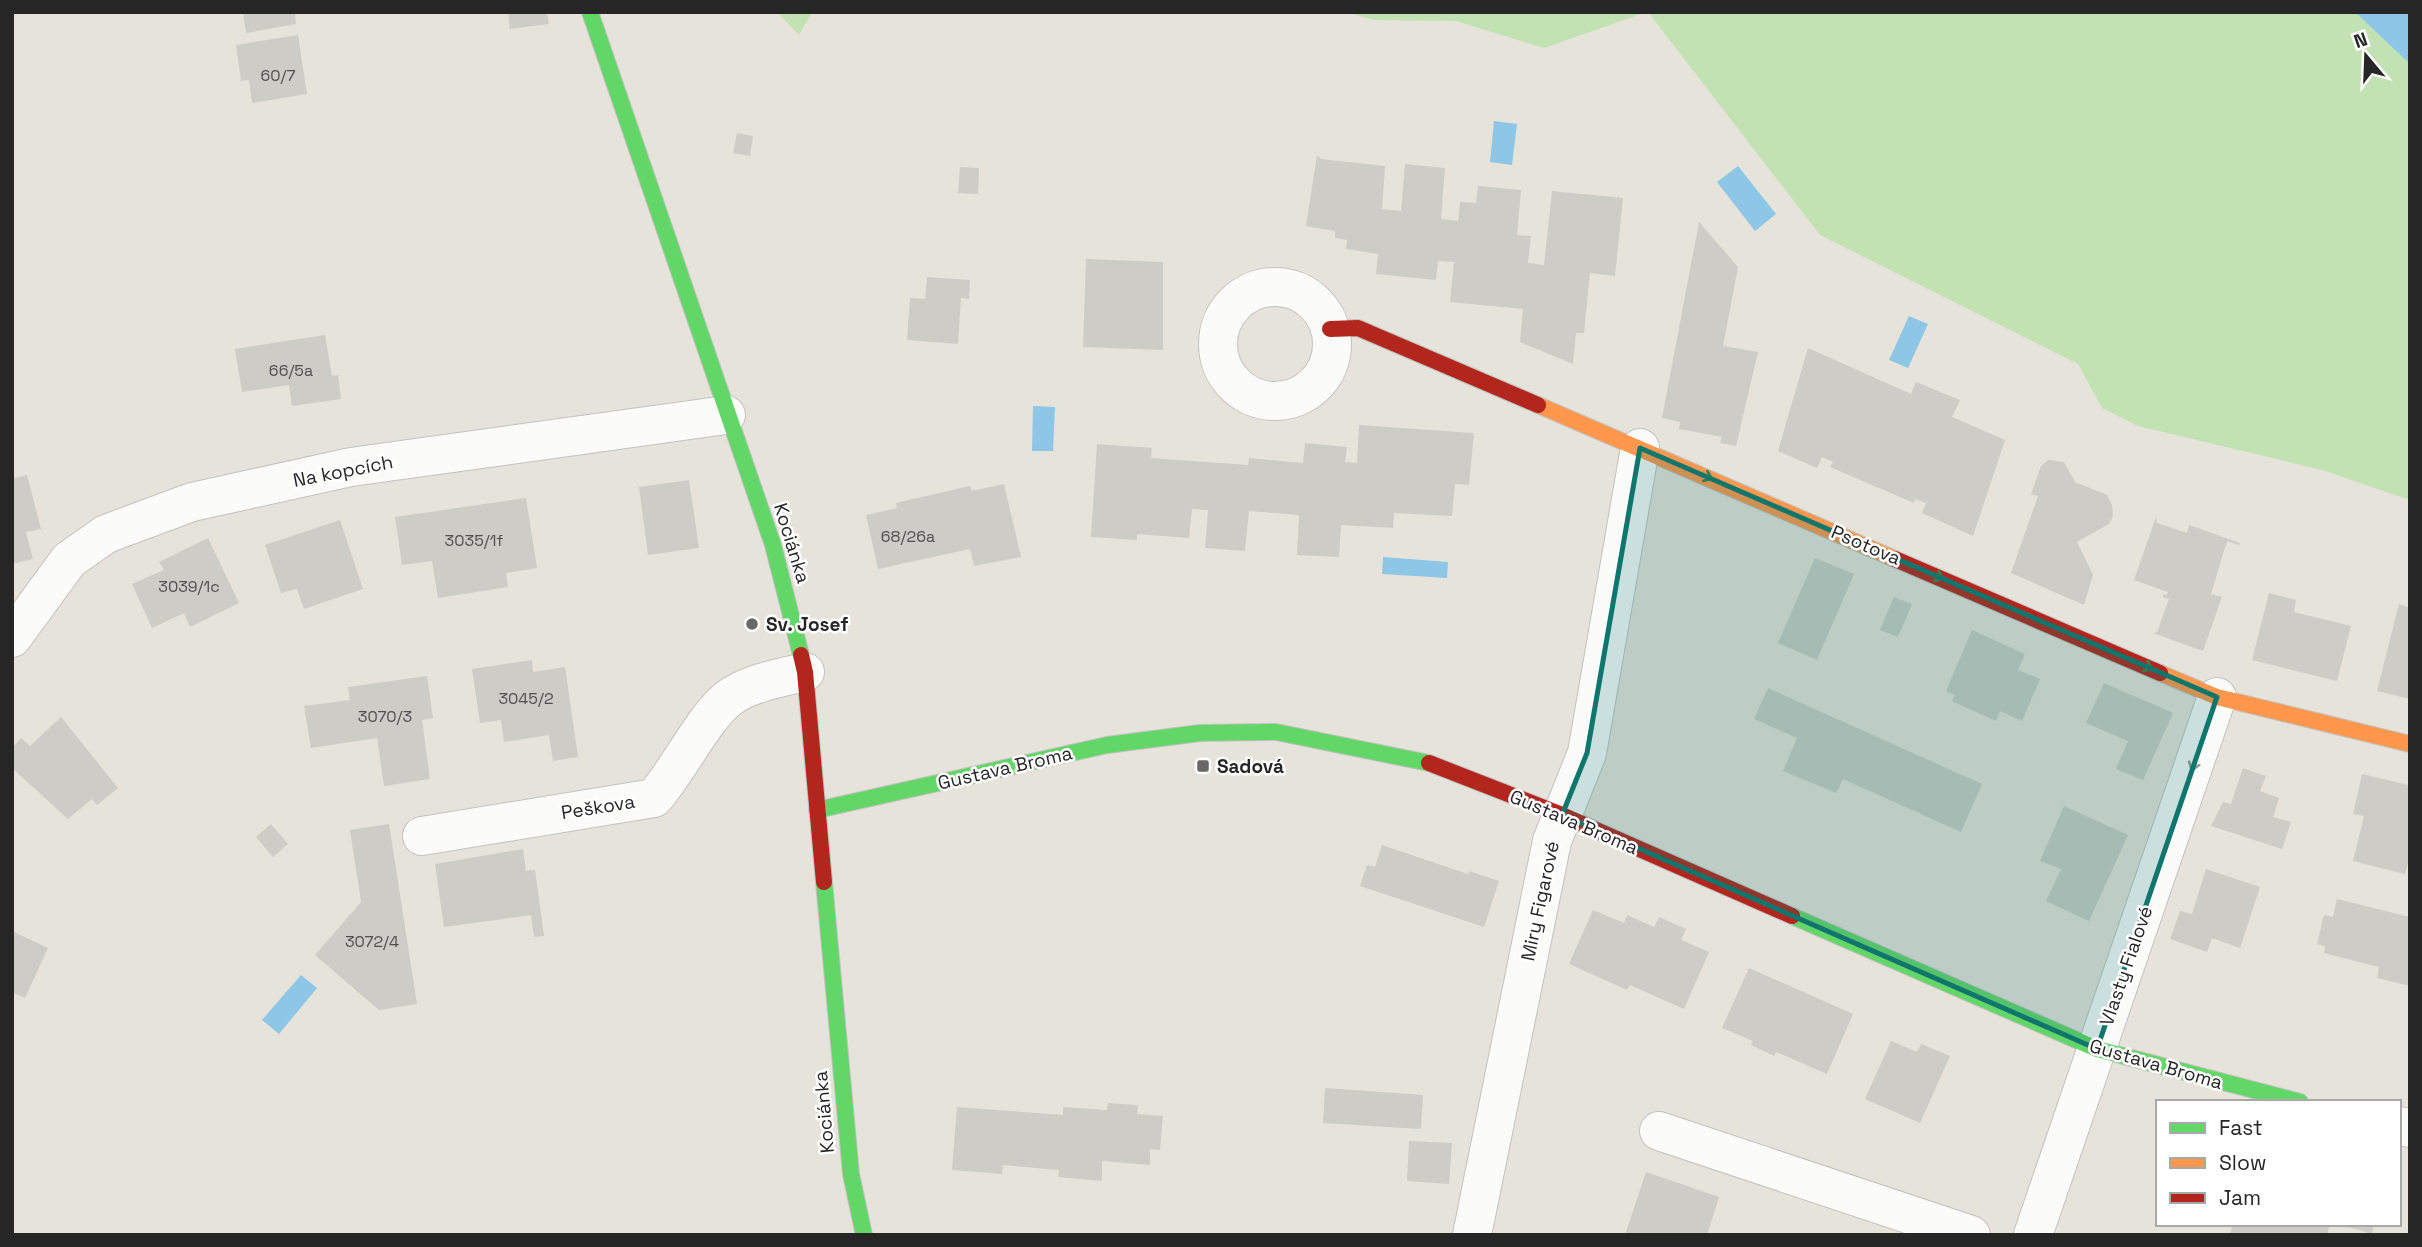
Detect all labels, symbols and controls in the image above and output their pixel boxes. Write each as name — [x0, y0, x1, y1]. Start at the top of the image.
north arrow — [2331, 21, 2401, 91]
text: N — [2351, 27, 2371, 54]
house number: 60/7 — [261, 65, 296, 86]
house number: 66/5a — [269, 360, 313, 381]
street label: Na kopcích — [291, 449, 395, 493]
one-way arrow — [1692, 469, 1713, 482]
street label: Kociánka — [768, 500, 816, 586]
street label: Psotova — [1827, 519, 1905, 571]
house number: 68/26a — [881, 526, 935, 547]
house number: 3035/1f — [445, 530, 503, 551]
one-way arrow — [1923, 569, 1945, 582]
house number: 3039/1c — [158, 576, 220, 597]
place label: Sv. Josef — [766, 612, 848, 637]
marker: Sv. Josef — [744, 616, 760, 632]
one-way arrow — [2132, 659, 2153, 672]
house number: 3045/2 — [498, 688, 554, 709]
house number: 3070/3 — [358, 706, 412, 727]
street label: Gustava Broma — [935, 740, 1075, 796]
one-way arrow — [2188, 750, 2200, 772]
place label: Sadová — [1217, 754, 1284, 779]
marker: Sadová — [1195, 758, 1211, 774]
street label: Gustava Broma — [1506, 784, 1642, 860]
street label: Peškova — [559, 789, 637, 825]
street label: Miry Figarové — [1515, 839, 1565, 963]
street label: Vlasty Fialové — [2094, 903, 2158, 1029]
house number: 3072/4 — [345, 931, 399, 952]
street label: Gustava Broma — [2087, 1033, 2225, 1095]
street label: Kociánka — [808, 1070, 840, 1154]
legend — [2156, 1100, 2401, 1226]
text: Fast — [2219, 1114, 2263, 1141]
text: Slow — [2219, 1149, 2267, 1176]
text: Jam — [2219, 1184, 2261, 1211]

